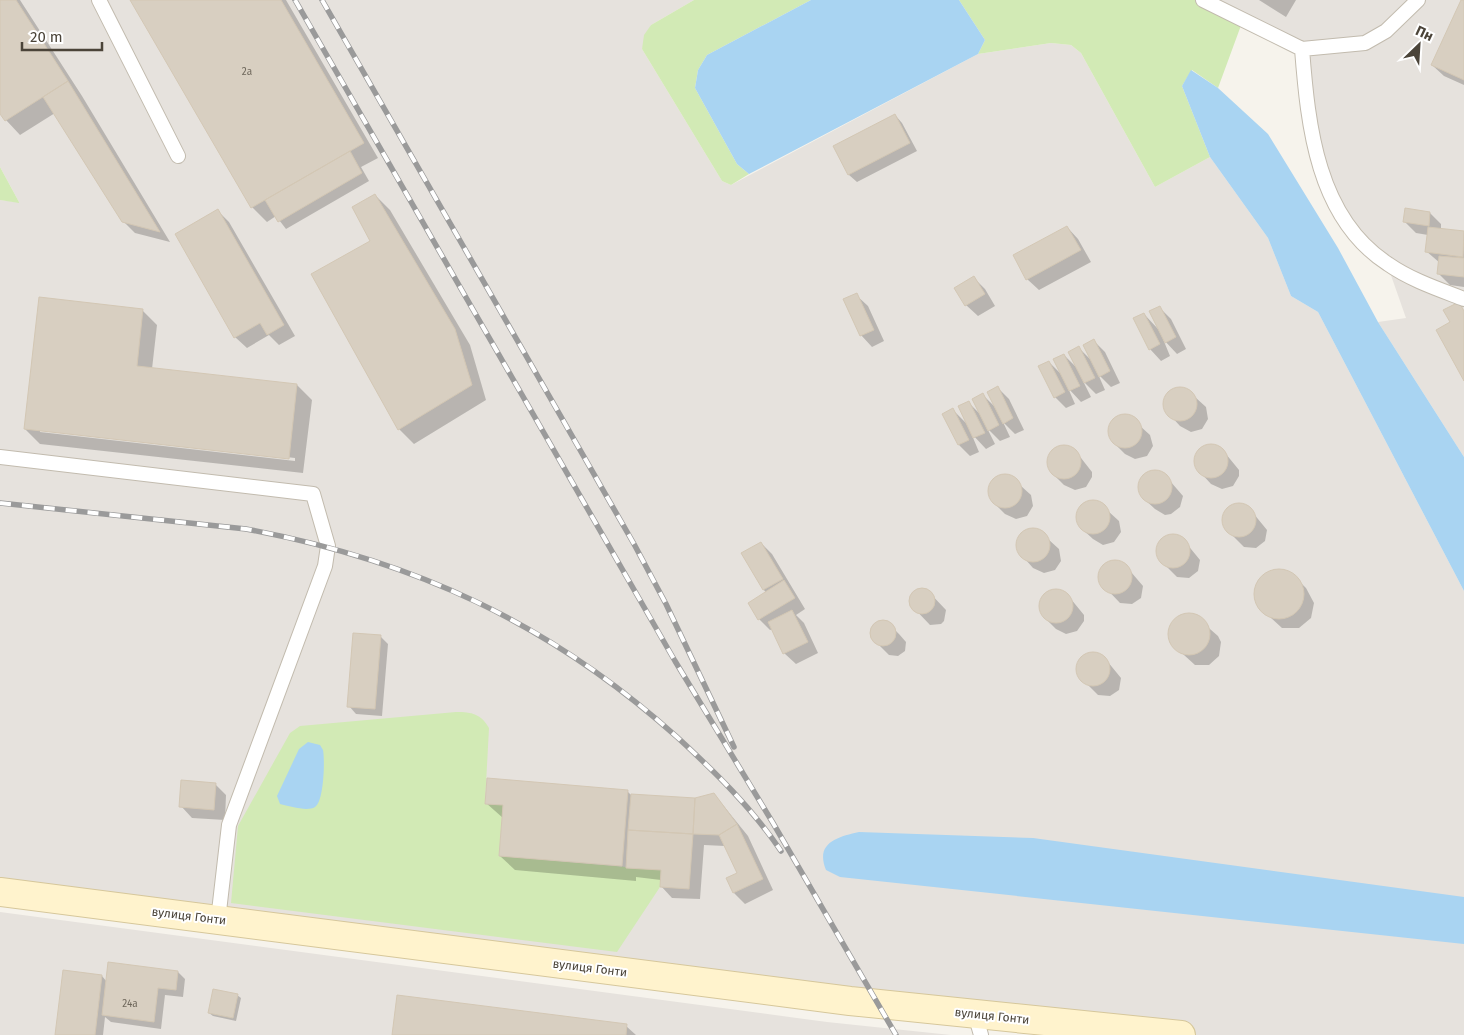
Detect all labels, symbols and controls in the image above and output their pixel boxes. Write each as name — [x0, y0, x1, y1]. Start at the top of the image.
scale bar — [22, 20, 102, 52]
north arrow — [1394, 20, 1444, 70]
text: Пн — [1413, 22, 1436, 45]
text: 20 m — [30, 28, 63, 46]
house number: 2а — [242, 66, 252, 78]
street label: вулиця Гонти — [151, 904, 227, 928]
street label: вулиця Гонти — [552, 956, 628, 980]
house number: 24а — [122, 998, 138, 1010]
street label: вулиця Гонти — [954, 1005, 1030, 1027]

